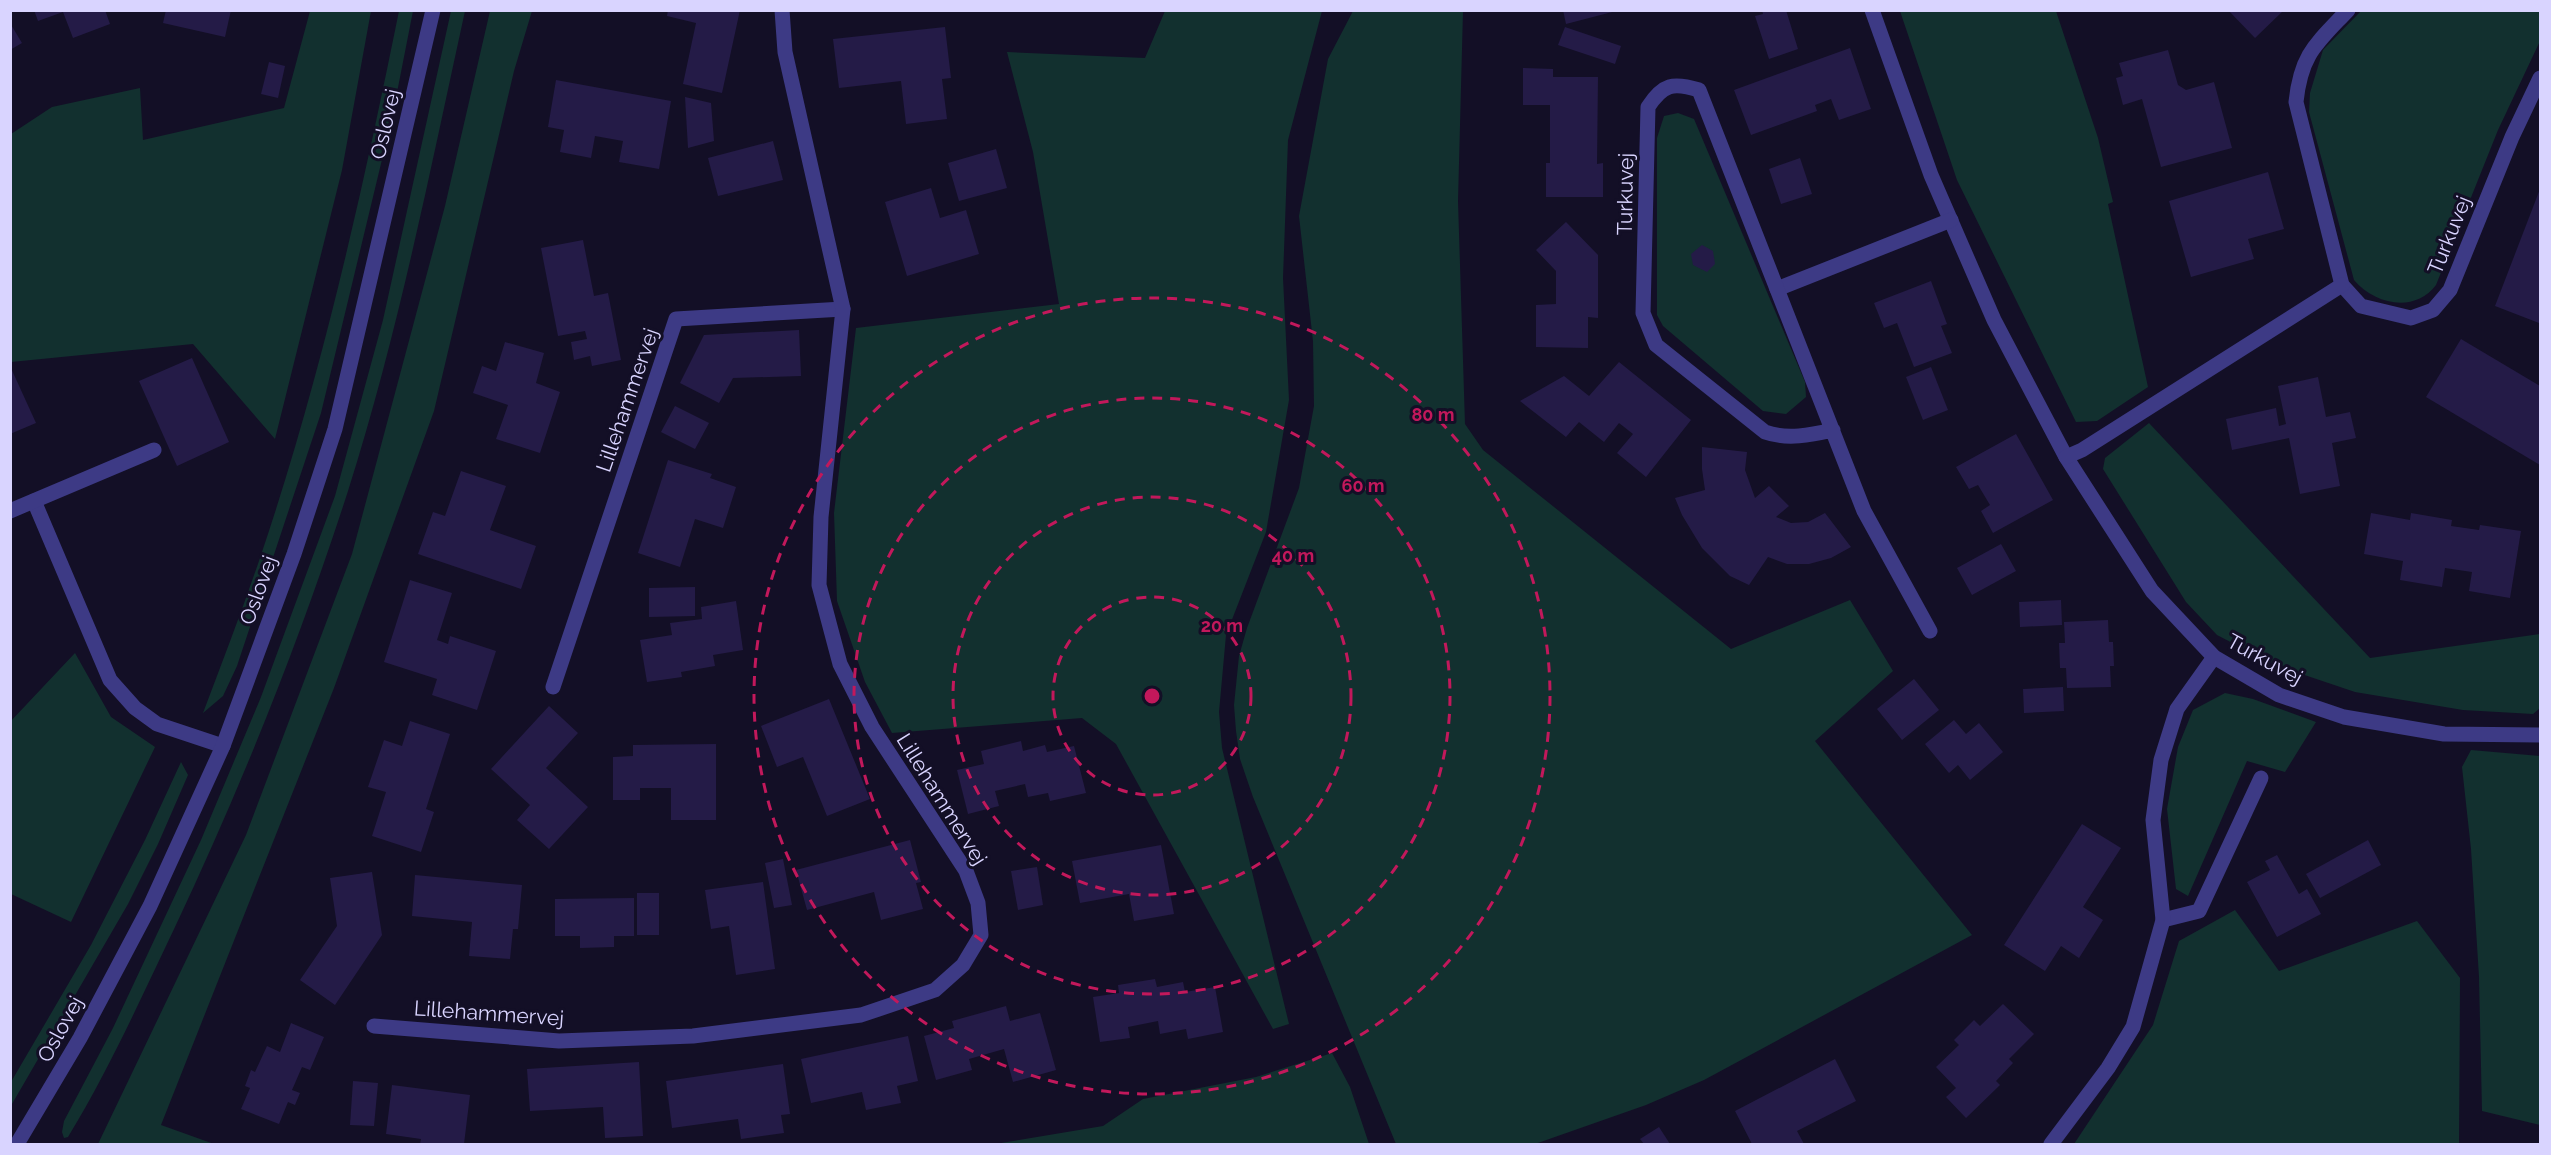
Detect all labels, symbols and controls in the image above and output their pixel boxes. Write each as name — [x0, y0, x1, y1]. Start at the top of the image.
street label: Oslovej — [365, 86, 405, 162]
street label: Turkuvej — [1612, 153, 1638, 235]
street label: Turkuvej — [2422, 192, 2476, 278]
street label: Lillehammervej — [591, 325, 663, 475]
text: 80 m — [1411, 404, 1455, 425]
text: 60 m — [1341, 475, 1385, 496]
text: 40 m — [1272, 545, 1314, 566]
street label: Oslovej — [234, 552, 282, 628]
text: 20 m — [1201, 615, 1243, 636]
street label: Turkuvej — [2223, 628, 2307, 690]
centre of rings — [1142, 686, 1162, 706]
street label: Lillehammervej — [892, 729, 992, 869]
street label: Oslovej — [32, 992, 88, 1066]
street label: Lillehammervej — [413, 995, 565, 1031]

